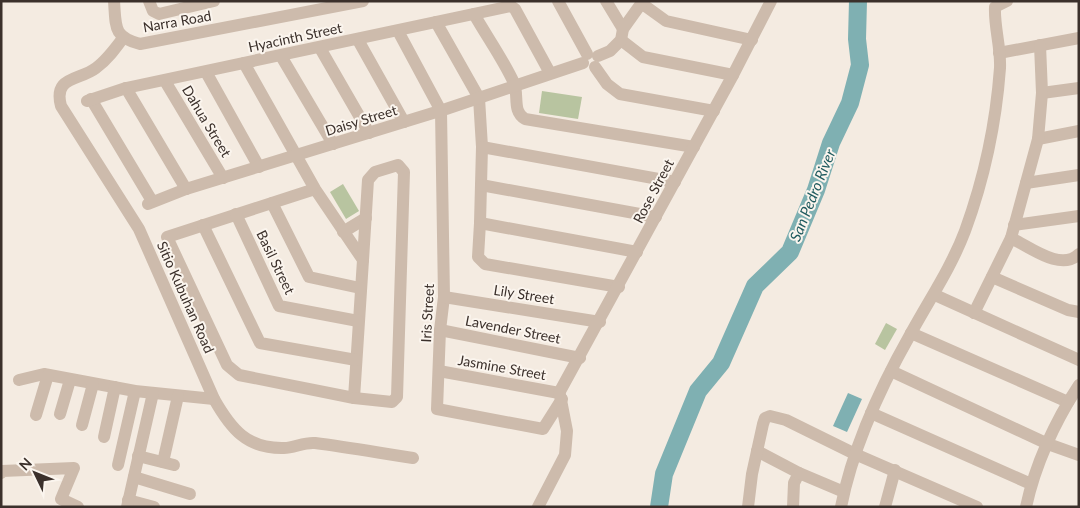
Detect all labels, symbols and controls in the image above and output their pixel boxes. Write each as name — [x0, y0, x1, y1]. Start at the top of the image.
street label: Narra Road — [141, 7, 213, 35]
street label: Hyacinth Street — [246, 19, 344, 55]
street label: Dahua Street — [179, 82, 235, 160]
street label: Daisy Street — [323, 101, 399, 139]
water label: San Pedro River — [785, 146, 839, 244]
street label: Rose Street — [629, 156, 677, 226]
street label: Basil Street — [253, 227, 299, 297]
street label: Sitio Kubuhan Road — [154, 238, 218, 356]
street label: Lily Street — [492, 281, 556, 307]
street label: Iris Street — [417, 283, 437, 343]
street label: Lavender Street — [464, 311, 562, 347]
street label: Jasmine Street — [457, 351, 547, 383]
north arrow — [10, 448, 60, 498]
text: N — [15, 454, 35, 474]

